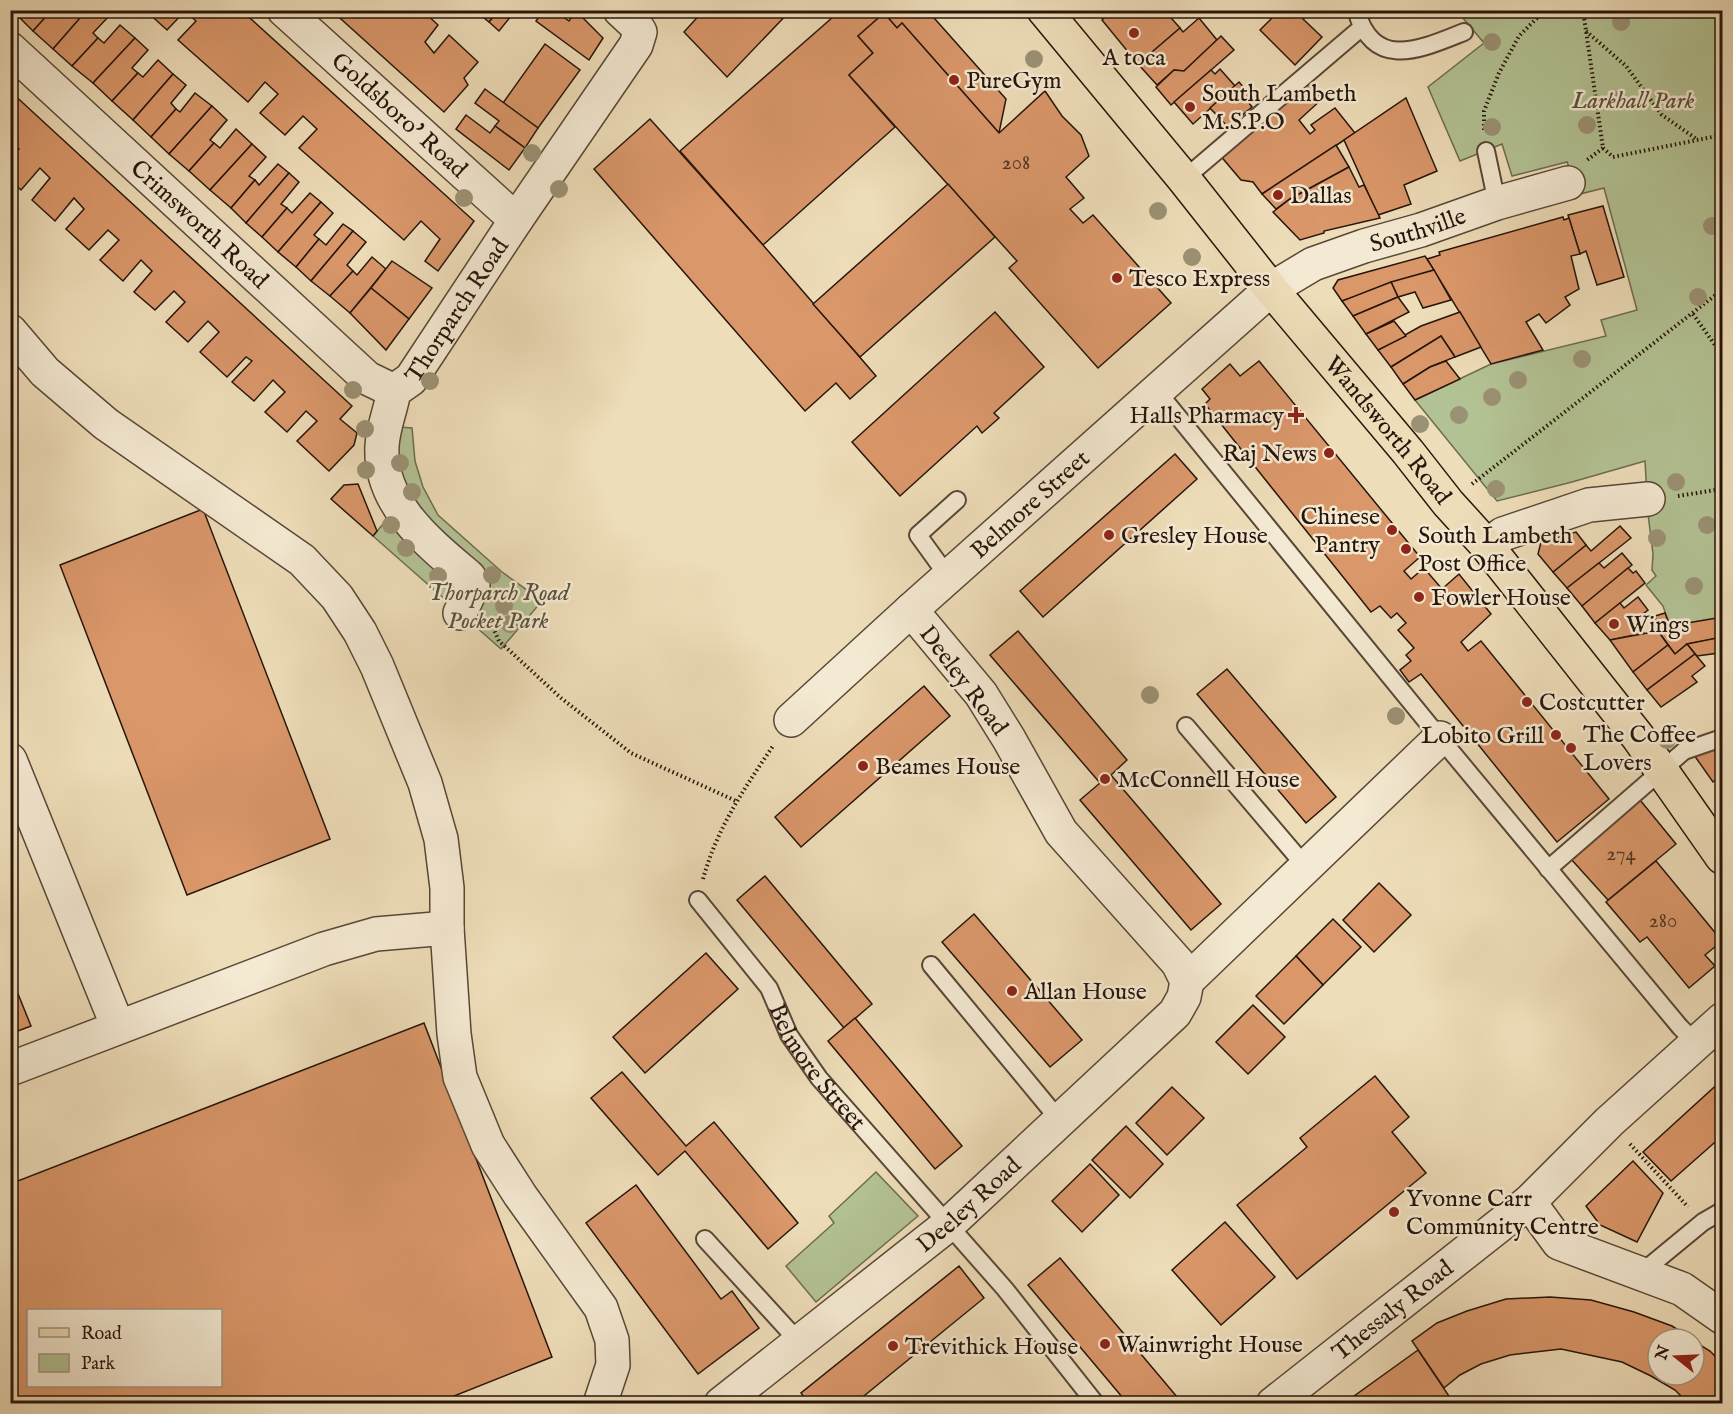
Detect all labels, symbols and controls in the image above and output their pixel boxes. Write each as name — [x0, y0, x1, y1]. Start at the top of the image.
marker: A toca — [1127, 26, 1141, 40]
place label: A toca — [1101, 43, 1166, 74]
street label: Goldsboro' Road — [324, 46, 473, 186]
place label: PureGym — [966, 66, 1062, 97]
marker: PureGym — [947, 73, 961, 87]
place label: South Lambeth M.S.P.O — [1202, 79, 1357, 138]
park label: Larkhall Park — [1571, 86, 1695, 117]
marker: South Lambeth M.S.P.O — [1183, 100, 1197, 114]
house number: 208 — [1002, 150, 1030, 177]
street label: Crimsworth Road — [123, 154, 274, 296]
place label: Dallas — [1290, 181, 1352, 212]
marker: Dallas — [1271, 188, 1285, 202]
street label: Southville — [1366, 201, 1470, 261]
street label: Thorparch Road — [399, 233, 517, 389]
place label: Tesco Express — [1129, 264, 1270, 295]
marker: Tesco Express — [1110, 271, 1124, 285]
street label: Wandsworth Road — [1317, 350, 1458, 512]
place label: Halls Pharmacy — [1129, 401, 1284, 432]
marker: Halls Pharmacy — [1289, 408, 1303, 422]
place label: Raj News — [1222, 439, 1317, 470]
street label: Belmore Street — [965, 444, 1097, 566]
marker: Raj News — [1322, 446, 1336, 460]
place label: Chinese Pantry — [1300, 502, 1380, 561]
place label: Gresley House — [1121, 521, 1268, 552]
place label: South Lambeth Post Office — [1418, 521, 1573, 580]
marker: Chinese Pantry — [1385, 523, 1399, 537]
marker: Gresley House — [1102, 528, 1116, 542]
marker: South Lambeth Post Office — [1399, 542, 1413, 556]
park label: Thorparch Road Pocket Park — [427, 578, 571, 637]
place label: Fowler House — [1431, 583, 1571, 614]
marker: Fowler House — [1412, 590, 1426, 604]
place label: Wings — [1626, 610, 1690, 641]
marker: Wings — [1607, 617, 1621, 631]
street label: Deeley Road — [911, 620, 1014, 742]
place label: Costcutter — [1539, 688, 1645, 719]
marker: Costcutter — [1520, 695, 1534, 709]
place label: The Coffee Lovers — [1583, 720, 1696, 779]
place label: Lobito Grill — [1421, 721, 1544, 752]
marker: Lobito Grill — [1549, 728, 1563, 742]
marker: The Coffee Lovers — [1564, 741, 1578, 755]
place label: Beames House — [875, 752, 1020, 783]
marker: Beames House — [856, 759, 870, 773]
place label: McConnell House — [1117, 765, 1300, 796]
marker: McConnell House — [1098, 772, 1112, 786]
house number: 274 — [1606, 841, 1637, 868]
house number: 280 — [1649, 908, 1677, 935]
place label: Allan House — [1023, 977, 1147, 1008]
marker: Allan House — [1005, 984, 1019, 998]
street label: Belmore Street — [760, 999, 872, 1137]
street label: Deeley Road — [911, 1150, 1028, 1261]
place label: Yvonne Carr Community Centre — [1406, 1184, 1599, 1243]
marker: Yvonne Carr Community Centre — [1387, 1205, 1401, 1219]
street label: Thessaly Road — [1326, 1253, 1460, 1368]
legend — [27, 1309, 222, 1387]
text: Road — [81, 1323, 122, 1346]
north arrow — [1646, 1327, 1706, 1387]
place label: Wainwright House — [1117, 1330, 1303, 1361]
place label: Trevithick House — [905, 1332, 1078, 1363]
marker: Wainwright House — [1098, 1337, 1112, 1351]
marker: Trevithick House — [886, 1339, 900, 1353]
text: N — [1652, 1343, 1675, 1364]
text: Park — [81, 1353, 116, 1376]

